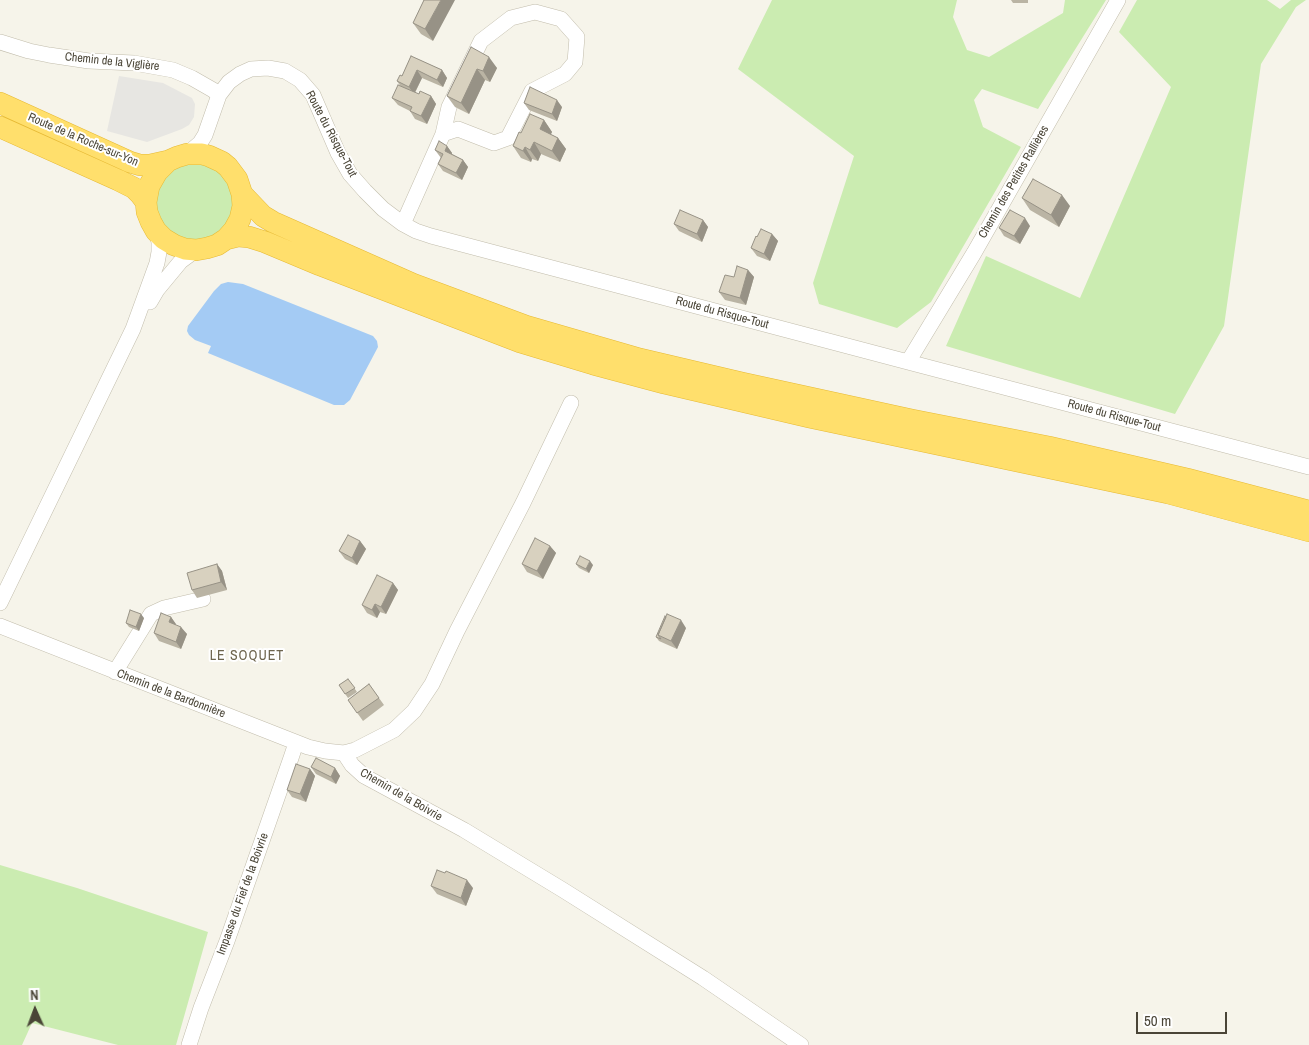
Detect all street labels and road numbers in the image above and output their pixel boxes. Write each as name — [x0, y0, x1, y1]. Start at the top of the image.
street label: Chemin de la Viglière — [64, 50, 160, 74]
street label: Route du Risque-Tout — [302, 88, 360, 180]
street label: Route de la Roche-sur-Yon — [26, 110, 140, 170]
street label: Chemin des Petites Rallières — [976, 123, 1052, 241]
street label: Route du Risque-Tout — [674, 294, 770, 332]
street label: Route du Risque-Tout — [1066, 397, 1162, 435]
street label: Chemin de la Bardonnière — [115, 667, 227, 721]
street label: Chemin de la Boivrie — [357, 766, 445, 824]
street label: Impasse du Fief de la Boivrie — [214, 831, 272, 957]

